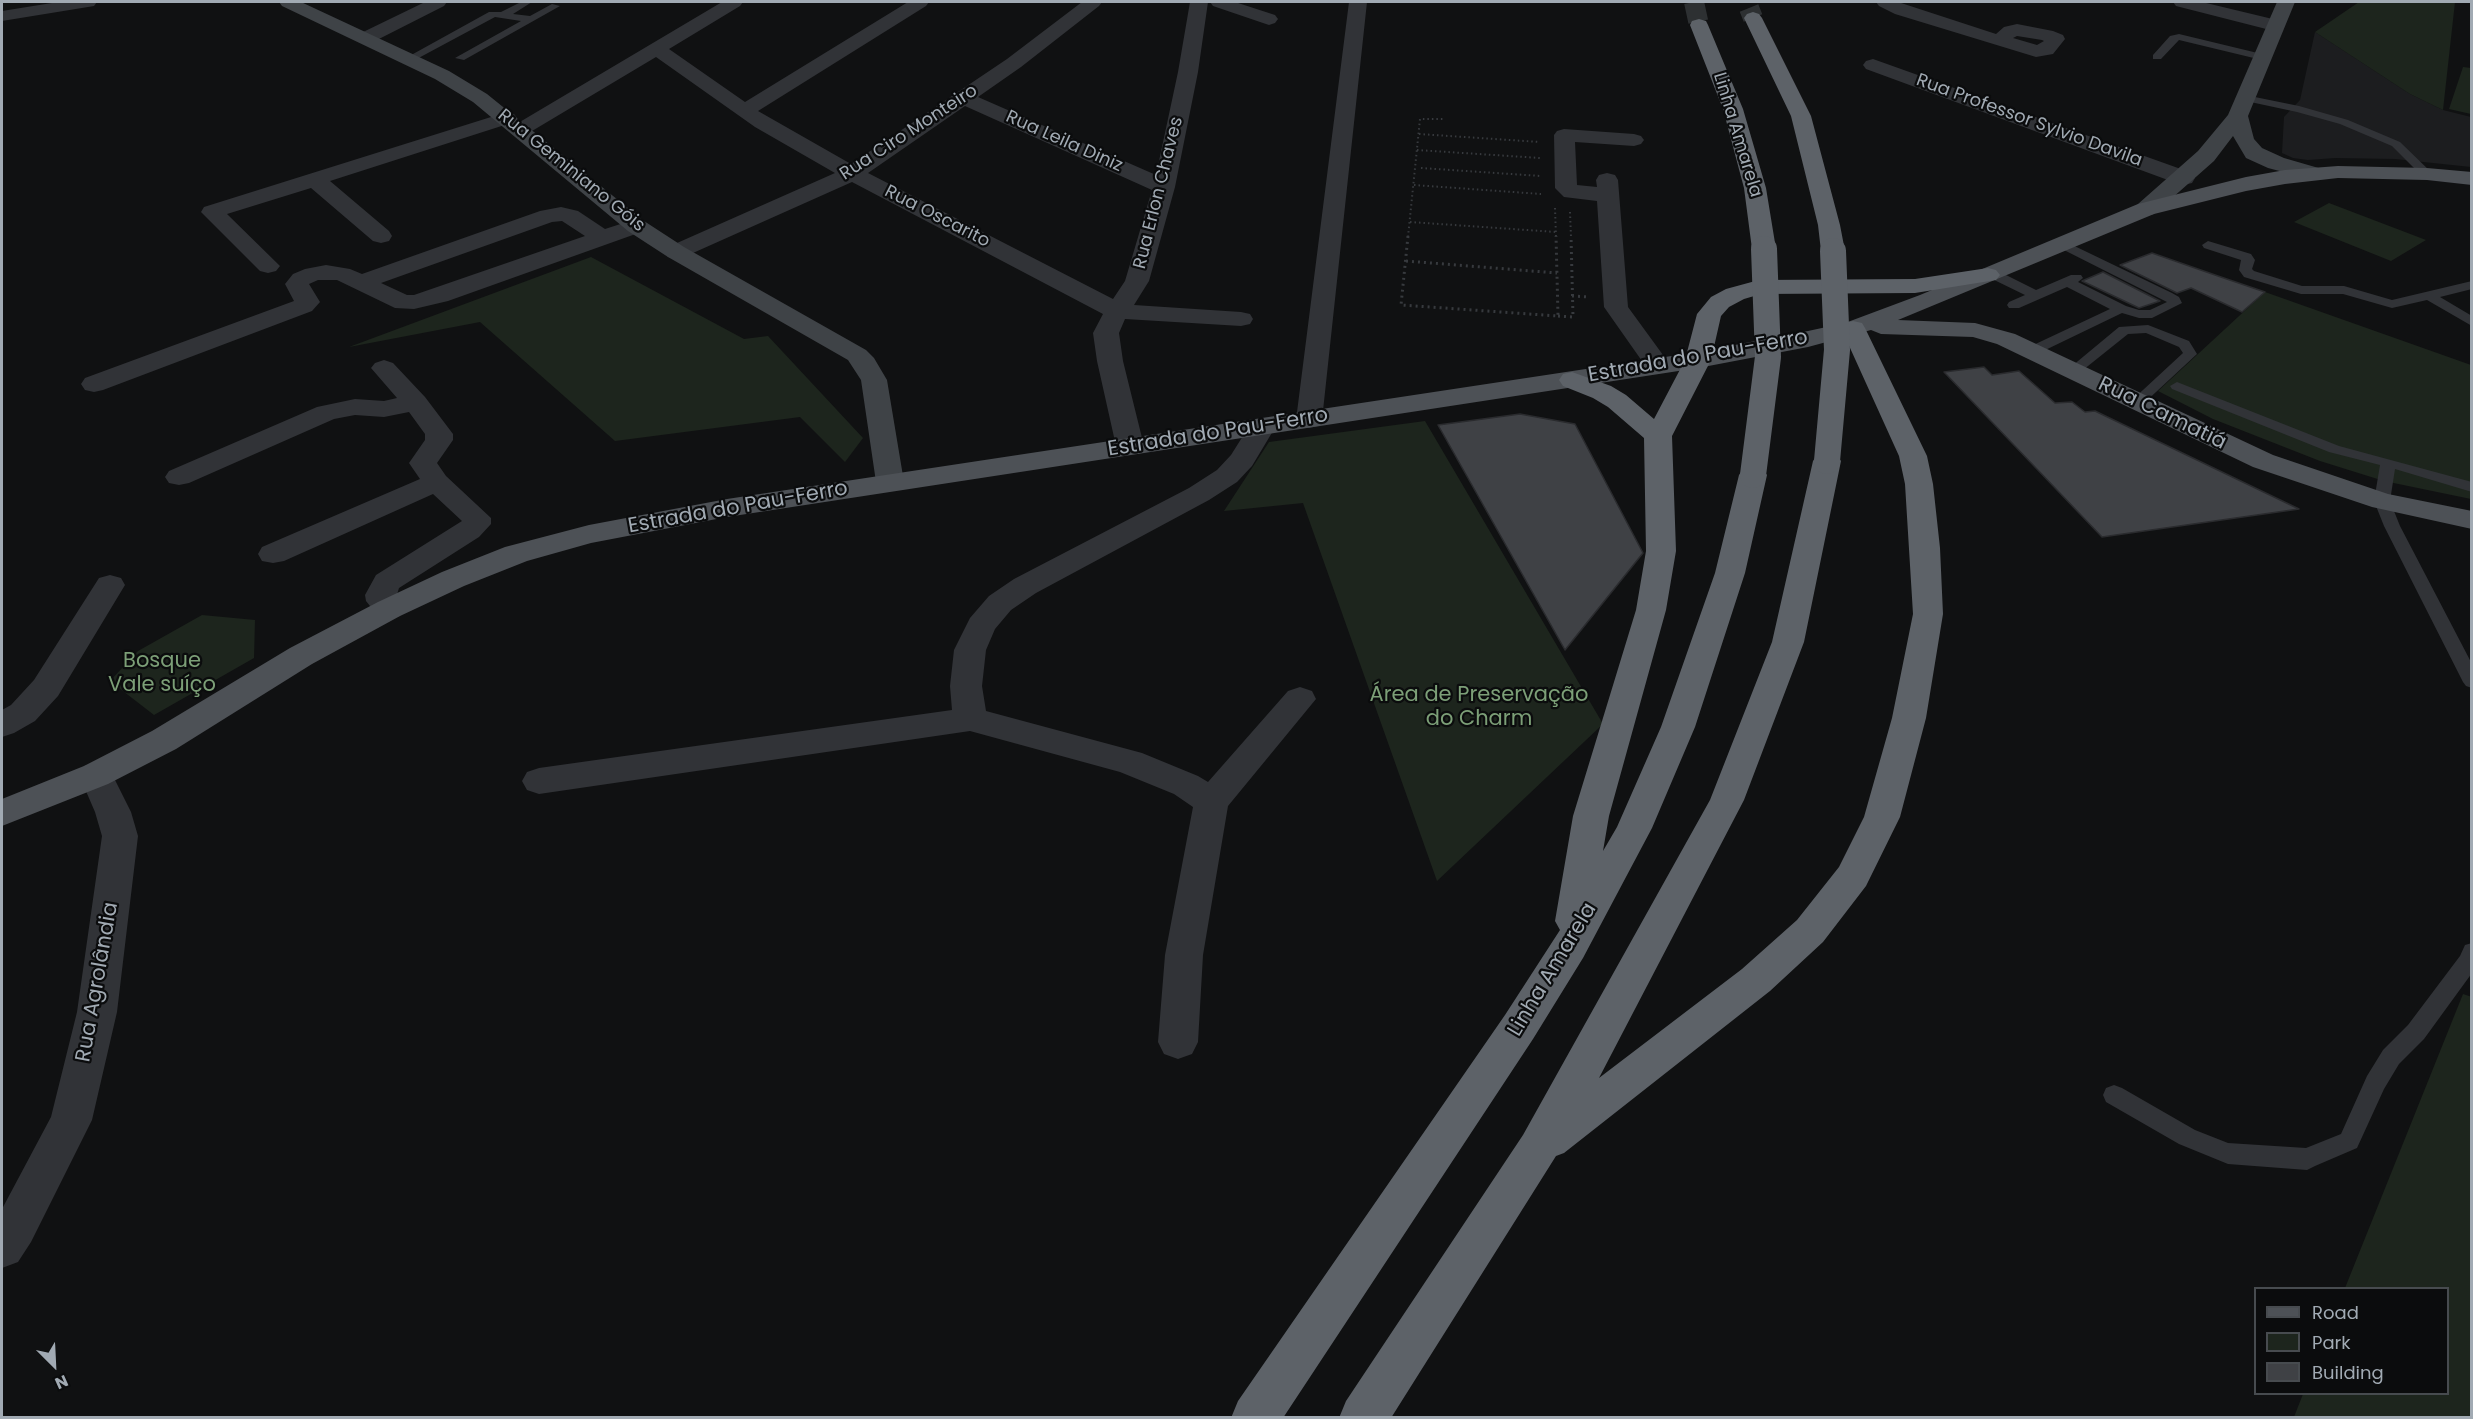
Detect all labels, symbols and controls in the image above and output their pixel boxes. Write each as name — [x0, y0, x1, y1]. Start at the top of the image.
street label: Linha Amarela — [1708, 70, 1766, 200]
street label: Rua Professor Sylvio Davila — [1913, 70, 2145, 172]
street label: Rua Ciro Monteiro — [836, 80, 982, 186]
street label: Rua Geminiano Góis — [493, 105, 649, 237]
street label: Rua Leila Diniz — [1002, 107, 1126, 177]
street label: Rua Erlon Chaves — [1130, 115, 1188, 271]
street label: Rua Oscarito — [881, 181, 993, 253]
street label: Estrada do Pau-Ferro — [1586, 325, 1810, 389]
street label: Rua Camatiá — [2094, 372, 2230, 456]
street label: Estrada do Pau-Ferro — [1106, 403, 1330, 463]
street label: Estrada do Pau-Ferro — [626, 476, 850, 540]
park label: Bosque Vale suíço — [108, 649, 216, 699]
park label: Área de Preservação do Charm — [1370, 683, 1588, 733]
street label: Linha Amarela — [1503, 899, 1603, 1041]
street label: Rua Agrolândia — [72, 900, 124, 1064]
legend — [2254, 1287, 2449, 1395]
text: Road — [2312, 1300, 2359, 1325]
text: Park — [2312, 1330, 2351, 1355]
north arrow — [24, 1335, 84, 1395]
text: Building — [2312, 1360, 2384, 1385]
text: N — [51, 1369, 72, 1395]

